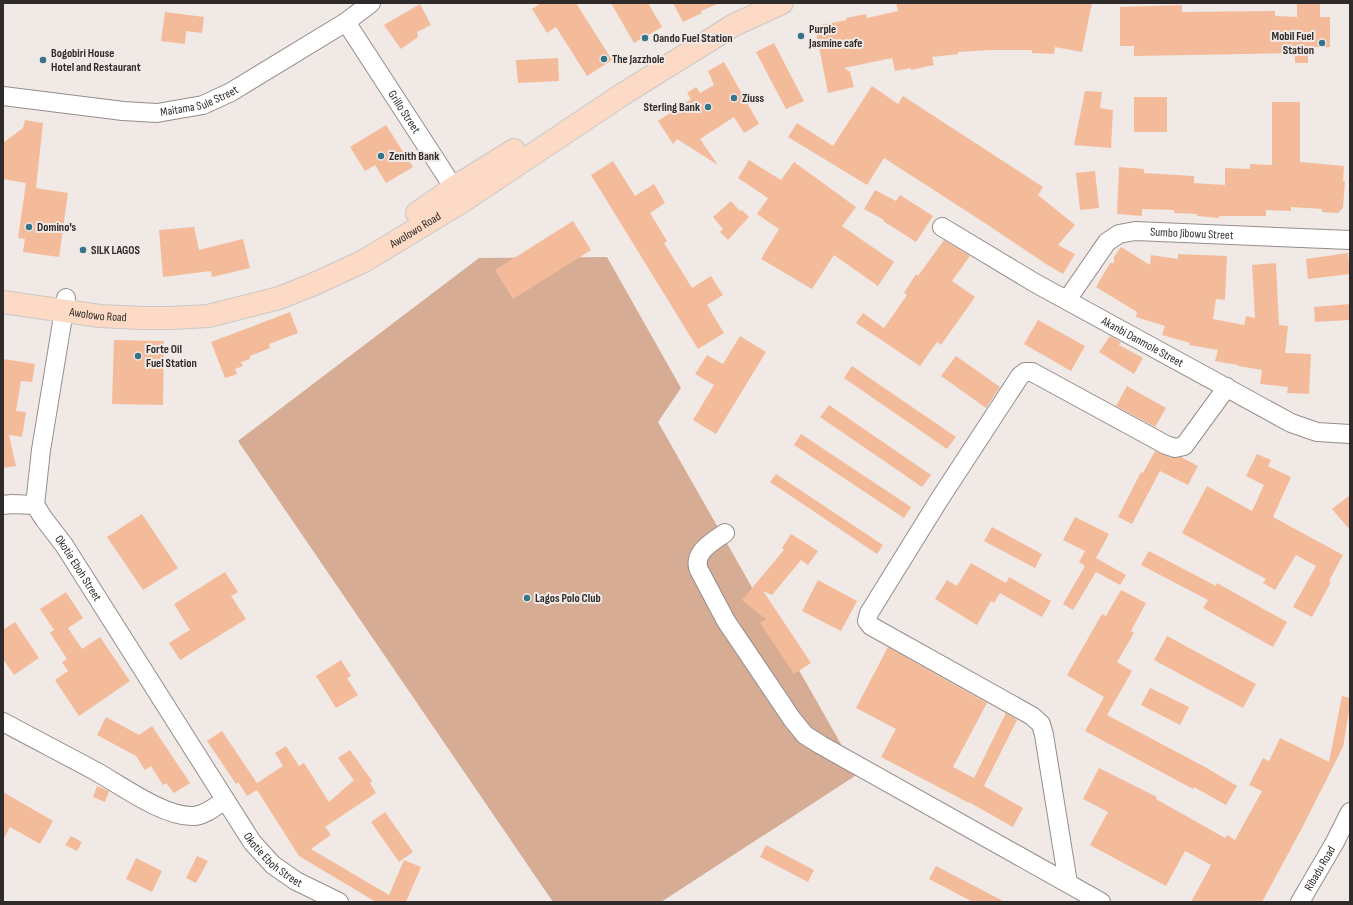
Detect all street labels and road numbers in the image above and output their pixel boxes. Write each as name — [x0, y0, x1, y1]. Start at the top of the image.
street label: Maitama Sule Street — [159, 82, 241, 120]
street label: Grillo Street — [385, 87, 424, 136]
street label: Awolowo Road — [386, 209, 444, 252]
street label: Sumbo Jibowu Street — [1150, 224, 1234, 243]
street label: Awolowo Road — [68, 304, 127, 325]
street label: Akanbi Danmole Street — [1098, 313, 1186, 370]
street label: Okotie Eboh Street — [52, 532, 105, 604]
street label: Okotie Eboh Street — [240, 830, 305, 891]
street label: Ribadu Road — [1301, 843, 1339, 893]

